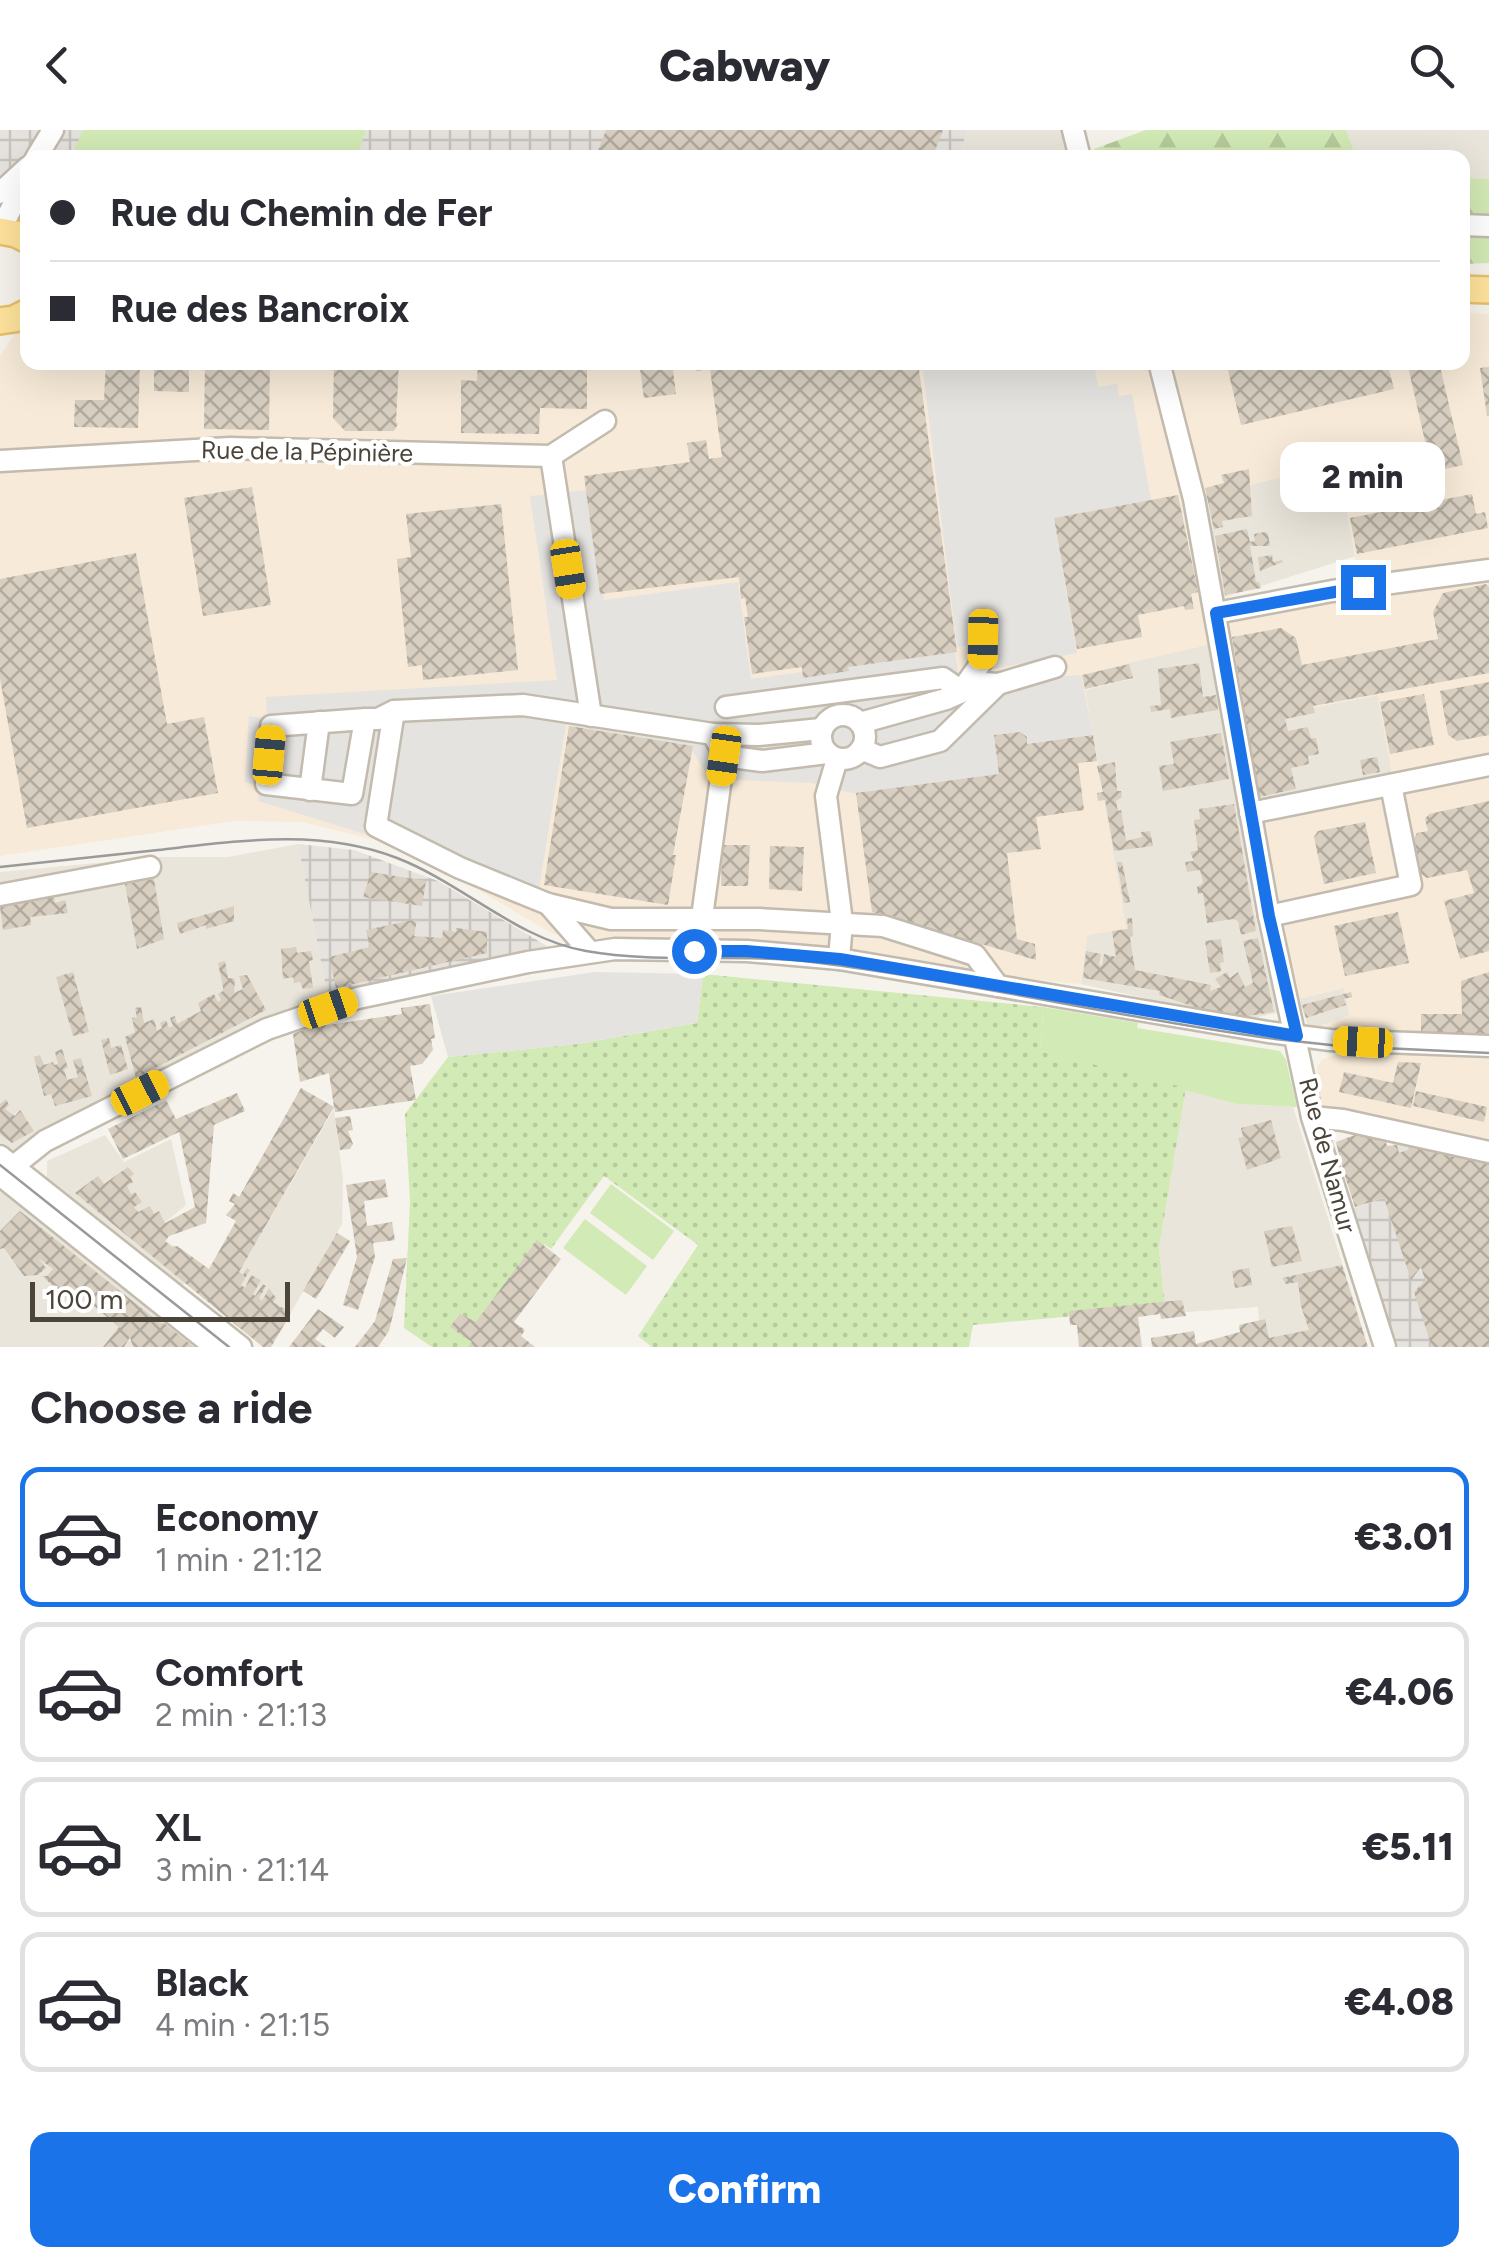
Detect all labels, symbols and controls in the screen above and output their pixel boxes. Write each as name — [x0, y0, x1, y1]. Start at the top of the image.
icon: back — [30, 38, 85, 93]
text: Cabway — [659, 38, 830, 92]
icon: search — [1404, 38, 1459, 93]
text: Rue du Chemin de Fer — [110, 190, 492, 236]
text: Rue des Bancroix — [110, 286, 409, 332]
street label: Rue de la Pépinière — [201, 434, 413, 468]
callout: 2 min — [1280, 442, 1446, 512]
text: 2 min — [1322, 458, 1403, 496]
car — [548, 537, 588, 601]
route end — [1341, 565, 1386, 610]
car — [967, 609, 999, 669]
car — [251, 724, 287, 786]
car — [705, 724, 743, 788]
route start — [672, 929, 717, 974]
car — [295, 984, 361, 1032]
car — [1332, 1025, 1394, 1059]
car — [106, 1066, 174, 1120]
street label: Rue de Namur — [1293, 1074, 1363, 1237]
scale bar — [30, 1277, 290, 1322]
text: 100 m — [45, 1282, 123, 1316]
text: Choose a ride — [30, 1380, 312, 1434]
icon: car — [35, 1492, 125, 1582]
text: Economy — [155, 1495, 318, 1541]
text: €3.01 — [1355, 1514, 1454, 1560]
text: 1 min · 21:12 — [155, 1541, 323, 1579]
icon: car — [35, 1647, 125, 1737]
text: Comfort — [155, 1650, 304, 1696]
text: €4.06 — [1346, 1669, 1454, 1715]
text: 2 min · 21:13 — [155, 1696, 327, 1734]
icon: car — [35, 1802, 125, 1892]
text: XL — [155, 1805, 201, 1851]
text: €5.11 — [1362, 1824, 1454, 1870]
text: 3 min · 21:14 — [155, 1851, 329, 1889]
icon: car — [35, 1957, 125, 2047]
text: Black — [155, 1960, 249, 2006]
text: €4.08 — [1345, 1979, 1454, 2025]
text: 4 min · 21:15 — [155, 2006, 330, 2044]
button: Confirm — [30, 2132, 1459, 2247]

